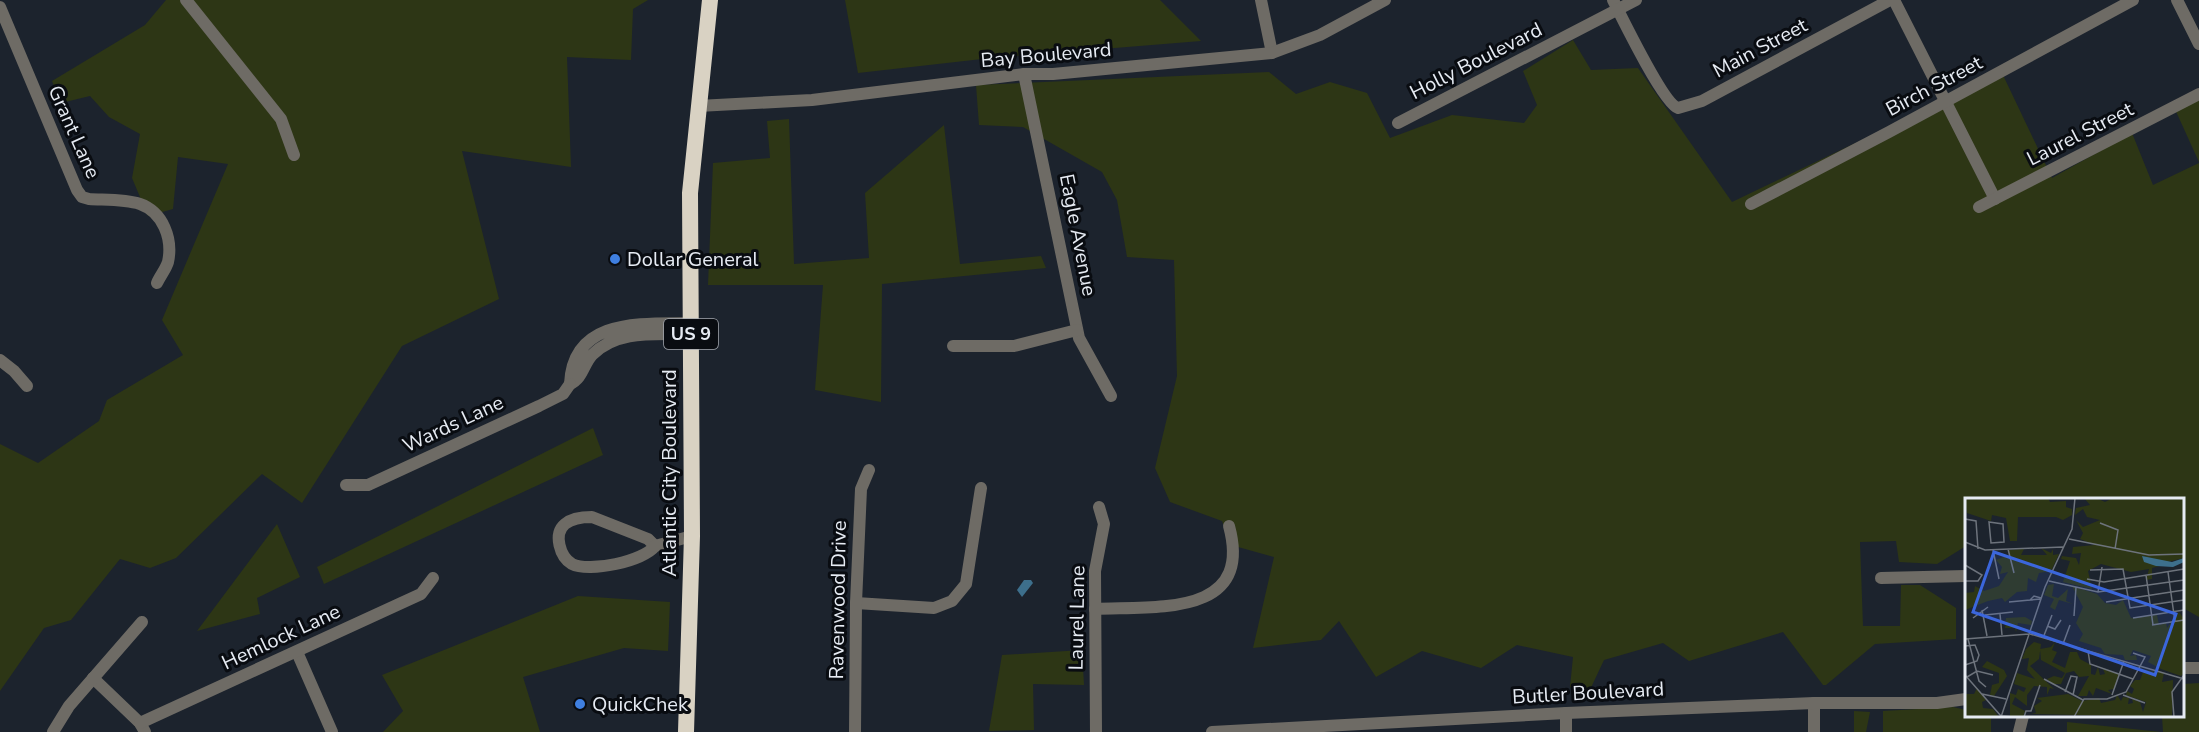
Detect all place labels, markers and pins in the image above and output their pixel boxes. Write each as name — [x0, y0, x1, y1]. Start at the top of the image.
place label: Dollar General — [627, 246, 759, 273]
marker: Dollar General — [608, 252, 622, 266]
place label: QuickChek — [592, 691, 689, 718]
marker: QuickChek — [573, 697, 587, 711]

